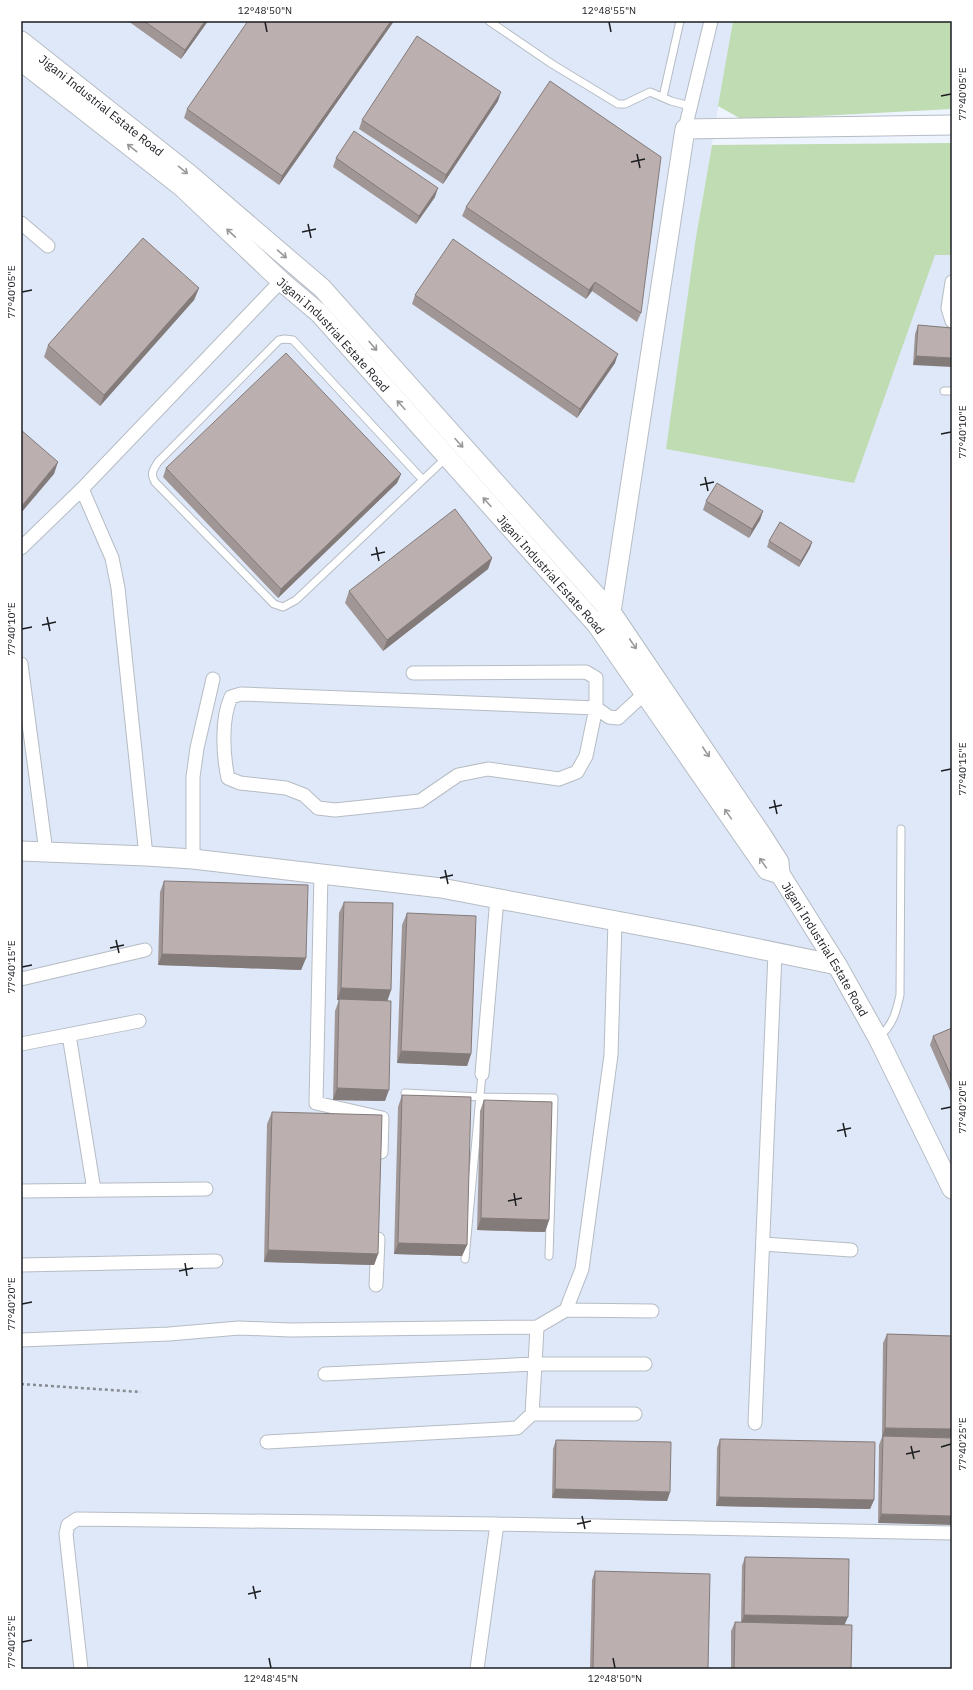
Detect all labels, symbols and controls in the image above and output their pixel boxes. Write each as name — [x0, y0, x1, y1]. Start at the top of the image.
text: 12°48'50"N — [238, 4, 292, 17]
text: 12°48'55"N — [582, 4, 636, 17]
street label: Jigani Industrial Estate Road — [36, 51, 167, 159]
text: 77°40'05"E — [956, 67, 969, 121]
one-way arrow — [127, 144, 138, 153]
one-way arrow — [177, 165, 188, 174]
one-way arrow — [225, 229, 236, 238]
one-way arrow — [276, 249, 286, 258]
text: 77°40'05"E — [5, 265, 18, 319]
street label: Jigani Industrial Estate Road — [274, 274, 393, 395]
one-way arrow — [368, 341, 378, 351]
one-way arrow — [396, 400, 405, 410]
text: 77°40'10"E — [956, 405, 969, 459]
one-way arrow — [455, 438, 464, 448]
one-way arrow — [483, 497, 492, 507]
street label: Jigani Industrial Estate Road — [494, 511, 608, 636]
text: 77°40'10"E — [5, 602, 18, 656]
one-way arrow — [629, 638, 637, 649]
text: 77°40'15"E — [956, 742, 969, 796]
one-way arrow — [702, 746, 710, 757]
one-way arrow — [724, 809, 732, 820]
one-way arrow — [759, 858, 767, 869]
street label: Jigani Industrial Estate Road — [779, 879, 872, 1019]
text: 77°40'15"E — [5, 940, 18, 994]
text: 77°40'20"E — [956, 1080, 969, 1134]
text: 77°40'20"E — [5, 1277, 18, 1331]
text: 77°40'25"E — [956, 1417, 969, 1471]
text: 77°40'25"E — [5, 1615, 18, 1669]
text: 12°48'45"N — [244, 1672, 298, 1685]
text: 12°48'50"N — [588, 1672, 642, 1685]

